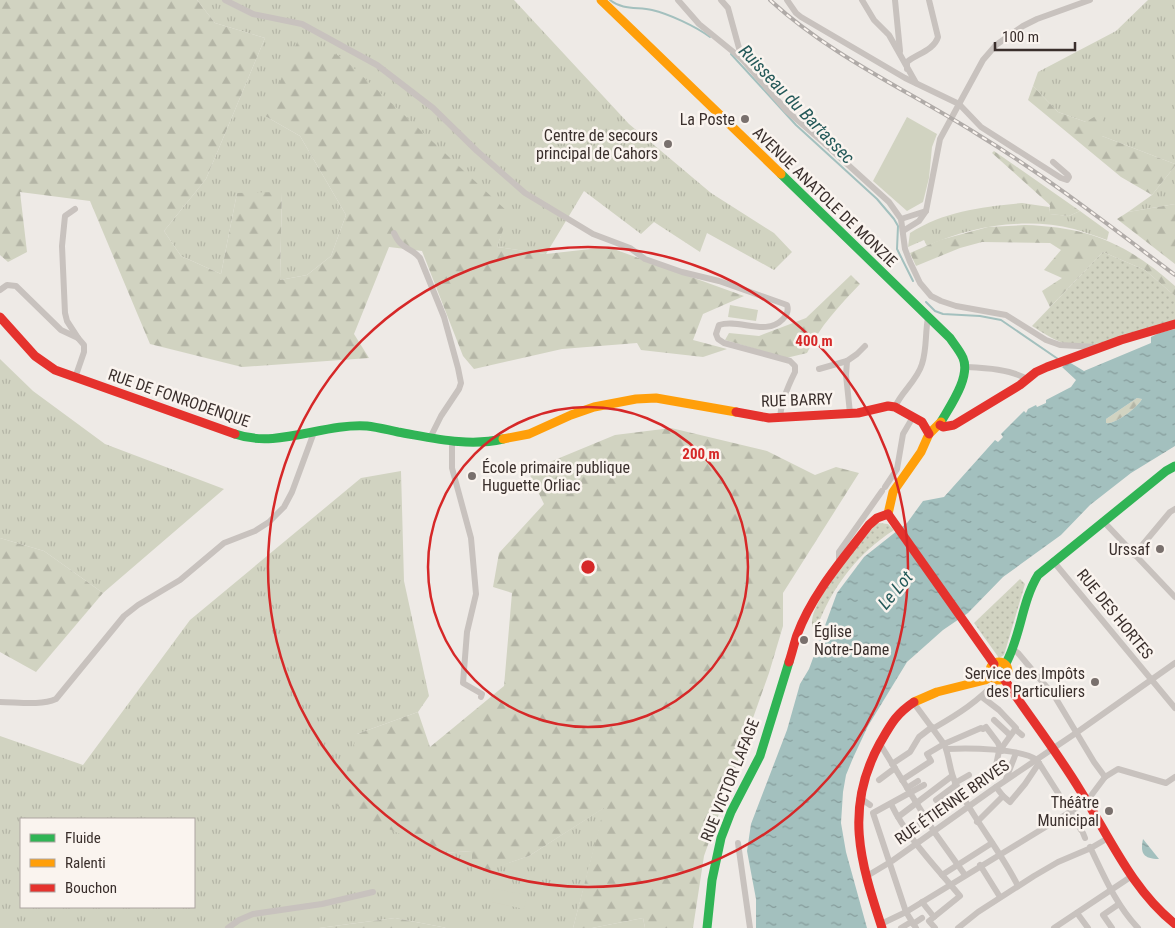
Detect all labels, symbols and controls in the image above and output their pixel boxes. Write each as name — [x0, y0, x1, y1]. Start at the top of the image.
scale bar — [995, 20, 1075, 52]
text: 100 m — [1002, 28, 1039, 46]
water label: Ruisseau du Bartassec — [735, 40, 859, 168]
place label: La Poste — [680, 110, 735, 129]
marker: La Poste — [739, 113, 751, 125]
street label: AVENUE ANATOLE DE MONZIE — [749, 123, 901, 271]
place label: Centre de secours principal de Cahors — [536, 126, 658, 163]
marker: Centre de secours principal de Cahors — [662, 138, 674, 150]
text: 400 m — [795, 332, 833, 350]
street label: RUE DE FONRODENQUE — [106, 365, 252, 431]
street label: RUE BARRY — [761, 389, 834, 411]
text: 200 m — [682, 445, 720, 463]
place label: École primaire publique Huguette Orliac — [482, 458, 630, 495]
marker: École primaire publique Huguette Orliac — [466, 470, 478, 482]
place label: Urssaf — [1109, 540, 1150, 559]
marker: Urssaf — [1154, 543, 1166, 555]
centre of rings — [579, 558, 597, 576]
street label: RUE DES HORTES — [1073, 565, 1157, 663]
water label: Le Lot — [873, 566, 917, 613]
place label: Église Notre-Dame — [814, 622, 889, 659]
marker: Église Notre-Dame — [798, 634, 810, 646]
place label: Service des Impôts des Particuliers — [965, 664, 1085, 701]
marker: Service des Impôts des Particuliers — [1089, 676, 1101, 688]
street label: RUE VICTOR LAFAGE — [697, 716, 763, 844]
street label: RUE ÉTIENNE BRIVES — [891, 755, 1013, 849]
place label: Théâtre Municipal — [1037, 793, 1099, 830]
marker: Théâtre Municipal — [1103, 805, 1115, 817]
legend — [20, 818, 195, 908]
text: Fluide — [65, 829, 101, 847]
text: Ralenti — [65, 854, 106, 872]
text: Bouchon — [65, 879, 117, 897]

